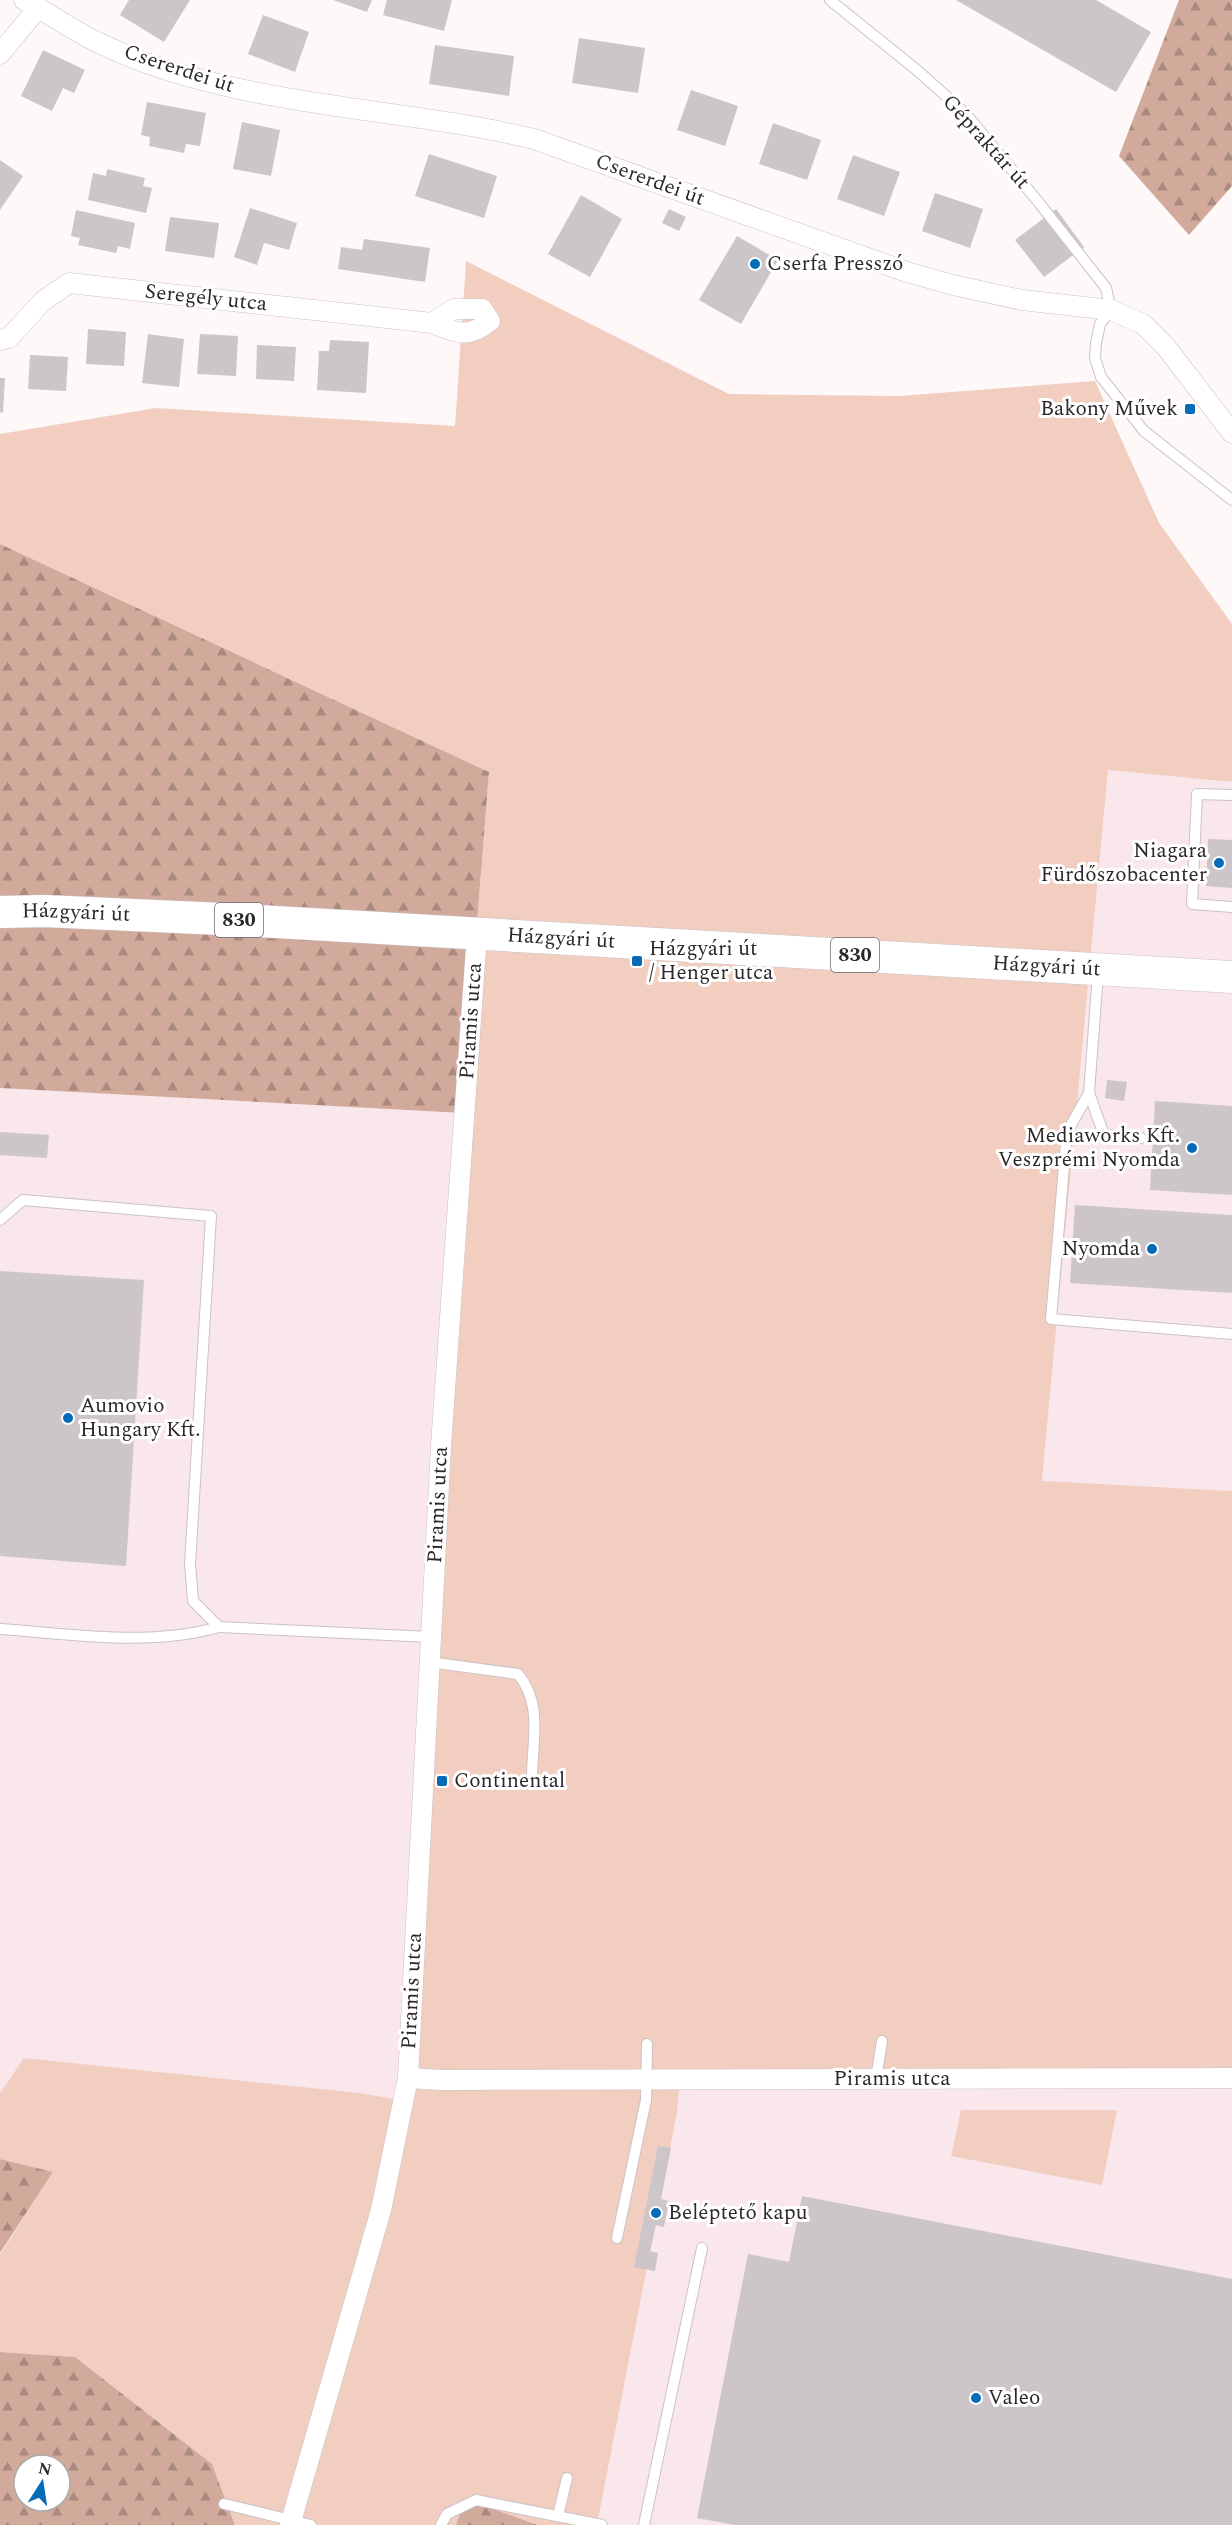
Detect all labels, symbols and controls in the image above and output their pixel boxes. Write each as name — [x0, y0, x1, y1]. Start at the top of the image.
street label: Csererdei út — [120, 36, 238, 102]
street label: Gépraktár út — [934, 87, 1038, 197]
street label: Csererdei út — [591, 145, 709, 215]
place label: Cserfa Presszó — [767, 248, 903, 280]
marker: Cserfa Presszó — [748, 257, 762, 271]
street label: Seregély utca — [143, 276, 269, 320]
place label: Bakony Művek — [1040, 393, 1178, 425]
marker: Bakony Művek — [1183, 402, 1197, 416]
place label: Niagara Fürdőszobacenter — [1041, 835, 1208, 891]
marker: Niagara Fürdőszobacenter — [1212, 856, 1226, 870]
street label: Házgyári út — [21, 895, 131, 931]
road number: 830 — [215, 903, 263, 937]
street label: Házgyári út — [506, 919, 616, 958]
place label: Házgyári út / Henger utca — [649, 933, 774, 989]
road number: 830 — [831, 938, 879, 972]
street label: Házgyári út — [991, 947, 1101, 985]
marker: Házgyári út / Henger utca — [630, 954, 644, 968]
street label: Piramis utca — [451, 961, 491, 1081]
place label: Mediaworks Kft. Veszprémi Nyomda — [998, 1120, 1181, 1176]
marker: Mediaworks Kft. Veszprémi Nyomda — [1185, 1141, 1199, 1155]
place label: Nyomda — [1062, 1233, 1141, 1265]
marker: Nyomda — [1145, 1242, 1159, 1256]
place label: Aumovio Hungary Kft. — [80, 1390, 200, 1446]
marker: Aumovio Hungary Kft. — [61, 1411, 75, 1425]
street label: Piramis utca — [419, 1445, 457, 1564]
place label: Continental — [454, 1765, 565, 1797]
marker: Continental — [435, 1774, 449, 1788]
street label: Piramis utca — [393, 1931, 431, 2050]
street label: Piramis utca — [833, 2063, 951, 2095]
place label: Beléptető kapu — [668, 2197, 808, 2229]
marker: Beléptető kapu — [649, 2206, 663, 2220]
place label: Valeo — [988, 2382, 1040, 2414]
marker: Valeo — [969, 2391, 983, 2405]
north arrow — [12, 2453, 72, 2513]
text: N — [36, 2456, 54, 2482]

